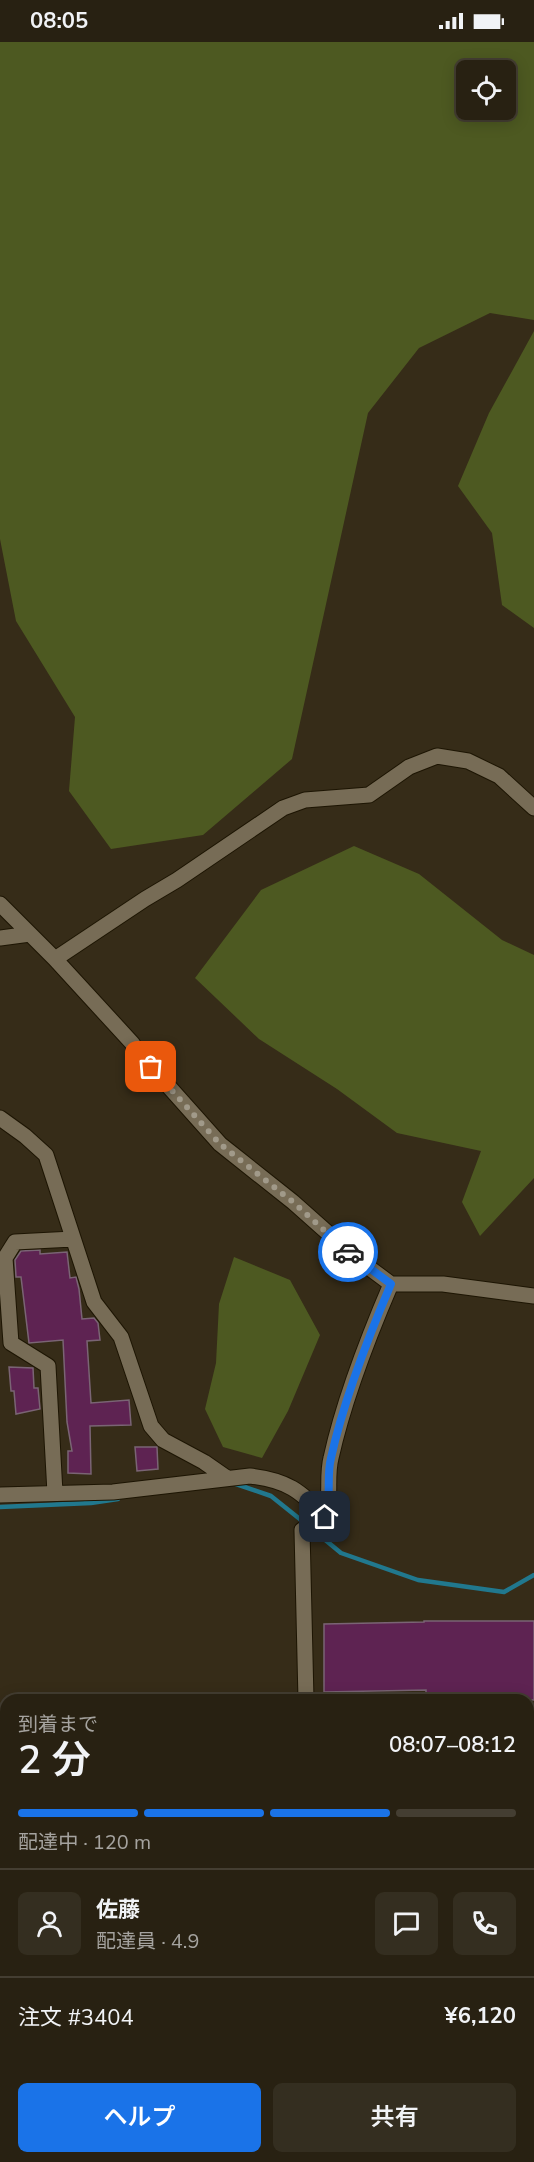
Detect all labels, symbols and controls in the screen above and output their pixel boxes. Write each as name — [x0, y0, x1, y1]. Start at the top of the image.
text: 08:05 — [30, 6, 88, 36]
map controls — [456, 60, 516, 120]
button: locate — [456, 60, 516, 120]
pin — [125, 1041, 176, 1092]
icon: bag — [134, 1050, 167, 1083]
courier — [318, 1222, 378, 1282]
icon: car — [332, 1236, 365, 1269]
pin — [299, 1491, 350, 1542]
icon: home — [308, 1500, 341, 1533]
text: 到着まで — [18, 1711, 98, 1738]
text: 08:07–08:12 — [389, 1730, 516, 1760]
text: 2 分 — [18, 1734, 91, 1787]
text: 配達中 · 120 m — [18, 1829, 151, 1856]
button: person — [18, 1892, 81, 1955]
button: chat — [375, 1892, 438, 1955]
button: phone — [453, 1892, 516, 1955]
text: 佐藤 — [96, 1895, 140, 1925]
text: 配達員 · 4.9 — [96, 1928, 199, 1955]
text: ¥6,120 — [445, 2001, 516, 2031]
text: 注文 #3404 — [18, 2003, 134, 2033]
button: ヘルプ — [18, 2083, 261, 2152]
button: 共有 — [273, 2083, 516, 2152]

